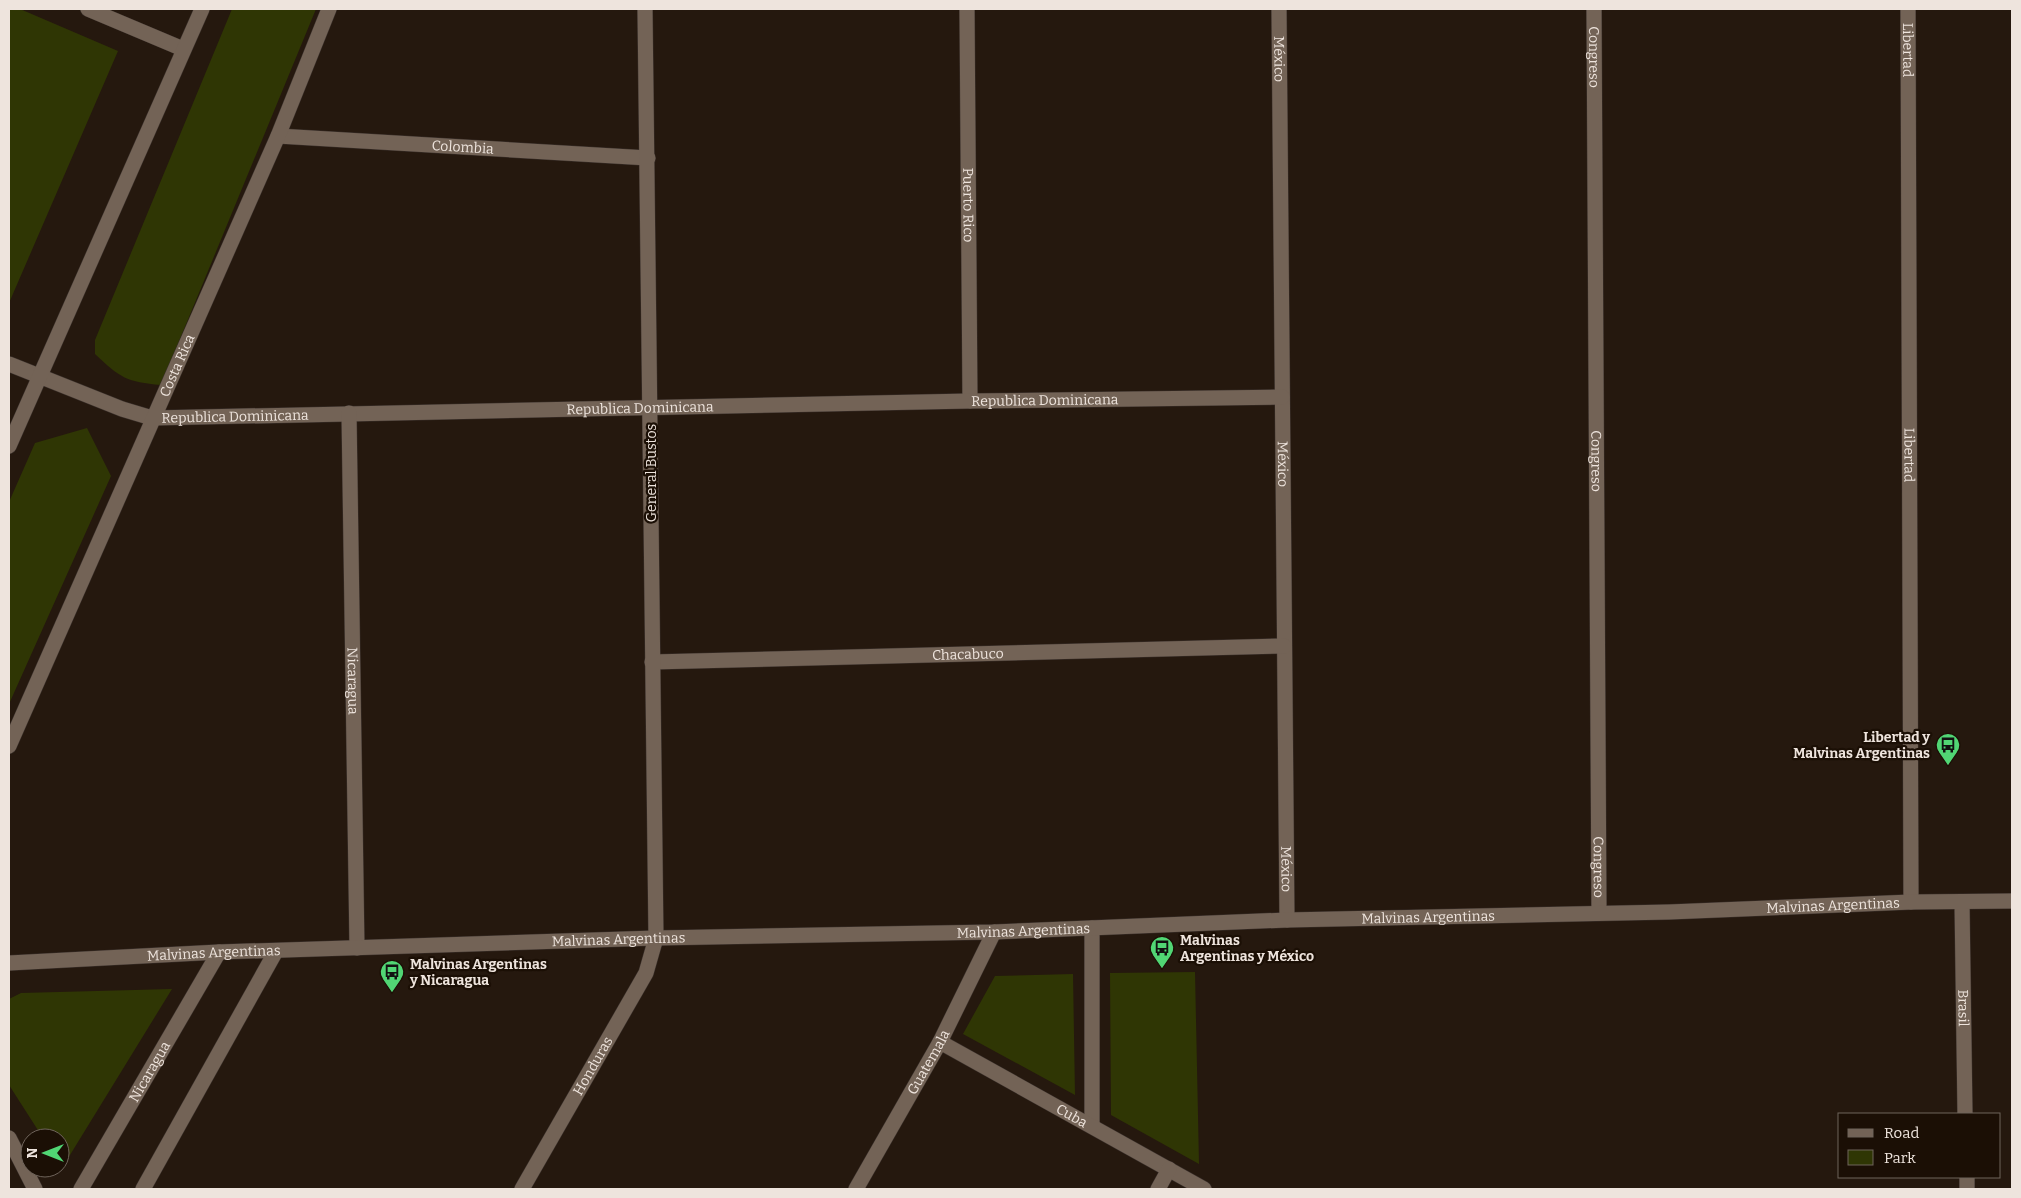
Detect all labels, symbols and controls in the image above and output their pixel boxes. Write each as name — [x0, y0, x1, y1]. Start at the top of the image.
street label: Libertad — [1899, 23, 1916, 77]
street label: Congreso — [1585, 26, 1602, 88]
street label: México — [1270, 36, 1288, 82]
street label: Colombia — [431, 137, 494, 158]
street label: Puerto Rico — [959, 168, 977, 242]
street label: Costa Rica — [156, 331, 199, 400]
street label: Republica Dominicana — [971, 391, 1119, 410]
street label: Republica Dominicana — [566, 398, 714, 418]
street label: Republica Dominicana — [161, 407, 309, 427]
street label: General Bustos — [643, 424, 660, 522]
street label: Libertad — [1900, 428, 1918, 482]
street label: Congreso — [1587, 430, 1605, 492]
street label: México — [1274, 441, 1291, 487]
street label: Chacabuco — [932, 645, 1004, 664]
street label: Nicaragua — [344, 647, 362, 715]
place label: Libertad y Malvinas Argentinas — [1793, 729, 1930, 762]
bus stop icon: Libertad y Malvinas Argentinas — [1935, 732, 1961, 766]
street label: Congreso — [1590, 836, 1607, 898]
street label: México — [1277, 846, 1295, 892]
street label: Malvinas Argentinas — [1766, 894, 1900, 917]
street label: Malvinas Argentinas — [1361, 908, 1495, 927]
street label: Malvinas Argentinas — [957, 920, 1090, 942]
street label: Malvinas Argentinas — [552, 929, 685, 950]
place label: Malvinas Argentinas y México — [1180, 932, 1314, 965]
bus stop icon: Malvinas Argentinas y México — [1149, 935, 1175, 969]
street label: Malvinas Argentinas — [147, 942, 281, 965]
place label: Malvinas Argentinas y Nicaragua — [409, 956, 547, 989]
bus stop icon: Malvinas Argentinas y Nicaragua — [379, 959, 405, 993]
street label: Brasil — [1954, 989, 1972, 1027]
street label: Guatemala — [904, 1027, 954, 1098]
street label: Honduras — [570, 1034, 617, 1099]
street label: Nicaragua — [126, 1038, 174, 1105]
street label: Cuba — [1053, 1100, 1091, 1132]
legend — [1838, 1113, 2001, 1178]
text: Road — [1884, 1124, 1919, 1142]
north arrow — [20, 1128, 70, 1178]
text: N — [24, 1147, 41, 1158]
text: Park — [1884, 1149, 1916, 1167]

